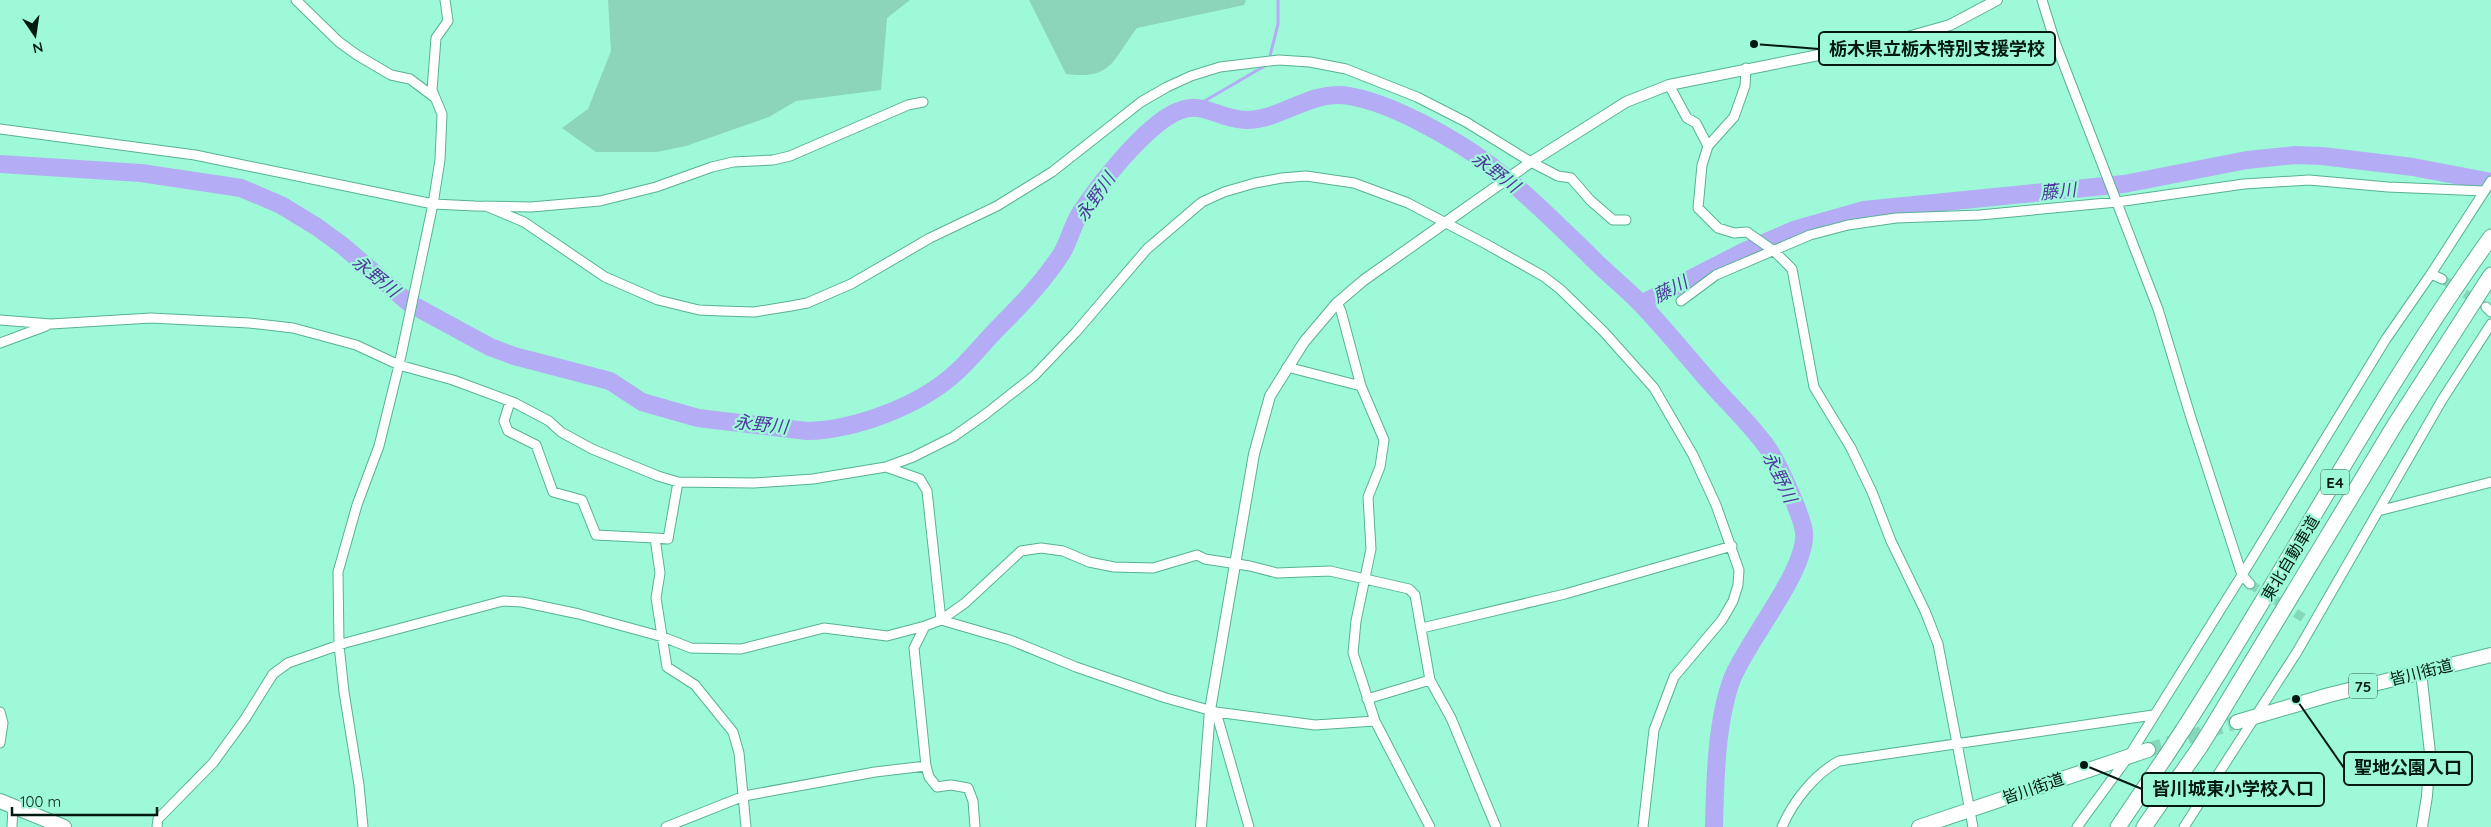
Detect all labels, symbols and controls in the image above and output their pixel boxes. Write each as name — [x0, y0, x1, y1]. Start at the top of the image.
north arrow — [10, 10, 60, 60]
callout: 栃木県立栃木特別支援学校 — [1819, 32, 2055, 65]
text: 栃木県立栃木特別支援学校 — [1829, 37, 2045, 60]
text: N — [31, 38, 45, 58]
water label: 永野川 — [1468, 147, 1526, 199]
water label: 永野川 — [1070, 167, 1121, 226]
water label: 藤川 — [2039, 177, 2079, 204]
water label: 永野川 — [348, 250, 406, 303]
water label: 藤川 — [1649, 270, 1693, 307]
water label: 永野川 — [733, 410, 791, 438]
water label: 永野川 — [1758, 448, 1803, 508]
road number: E4 — [2321, 470, 2349, 494]
street label: 東北自動車道 — [2257, 512, 2323, 604]
street label: 皆川街道 — [2388, 655, 2454, 689]
road number: 75 — [2349, 674, 2377, 698]
callout: 聖地公園入口 — [2344, 752, 2472, 785]
text: 聖地公園入口 — [2354, 756, 2462, 779]
street label: 皆川街道 — [1999, 768, 2067, 808]
callout: 皆川城東小学校入口 — [2142, 773, 2324, 806]
text: 皆川城東小学校入口 — [2152, 777, 2314, 800]
scale bar — [12, 784, 158, 816]
text: 100 m — [20, 792, 61, 811]

